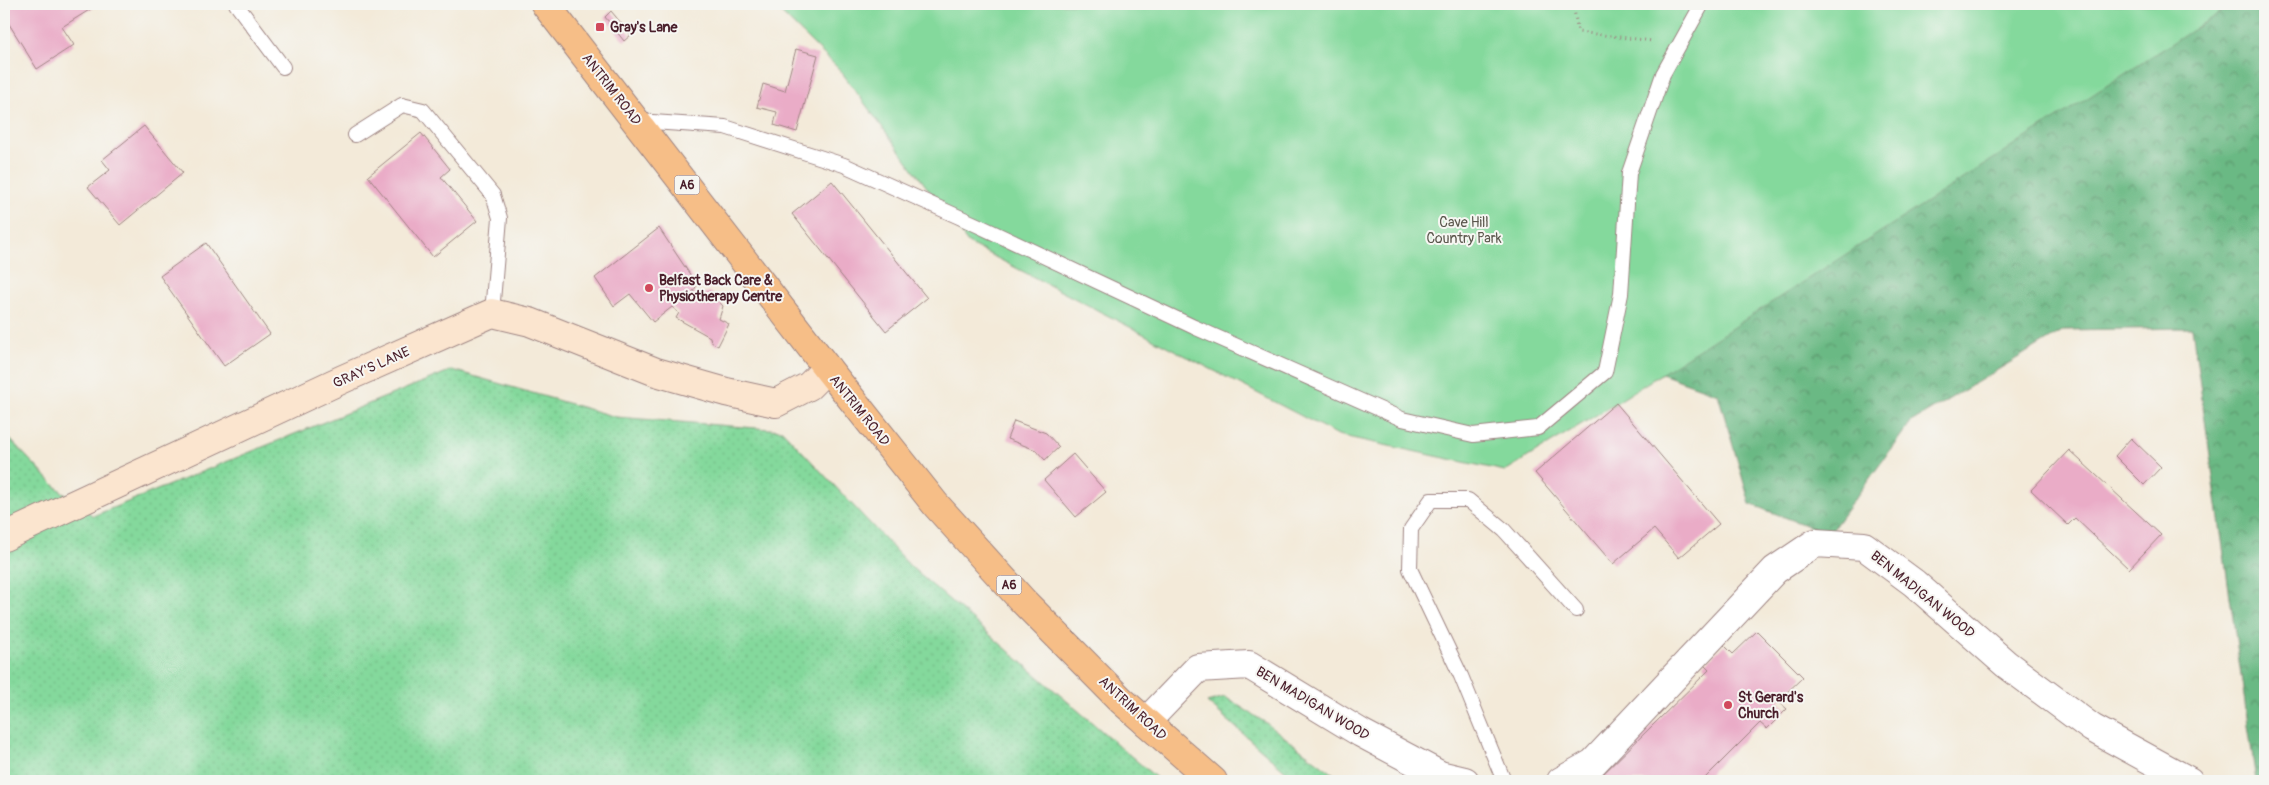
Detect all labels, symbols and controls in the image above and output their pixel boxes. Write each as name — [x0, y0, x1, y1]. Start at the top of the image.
place label: Gray's Lane — [610, 19, 678, 36]
marker: Gray's Lane — [594, 21, 606, 33]
street label: ANTRIM ROAD — [578, 50, 645, 129]
road number: A6 — [674, 176, 700, 194]
park label: Cave Hill Country Park — [1426, 214, 1502, 247]
place label: Belfast Back Care & Physiotherapy Centre — [659, 272, 783, 305]
marker: Belfast Back Care & Physiotherapy Centre — [643, 282, 655, 294]
street label: GRAY'S LANE — [330, 343, 412, 392]
street label: ANTRIM ROAD — [826, 371, 894, 449]
street label: BEN MADIGAN WOOD — [1867, 547, 1978, 642]
road number: A6 — [996, 576, 1022, 594]
street label: BEN MADIGAN WOOD — [1253, 663, 1373, 744]
street label: ANTRIM ROAD — [1095, 673, 1170, 744]
place label: St Gerard's Church — [1738, 689, 1804, 722]
marker: St Gerard's Church — [1722, 699, 1734, 711]

